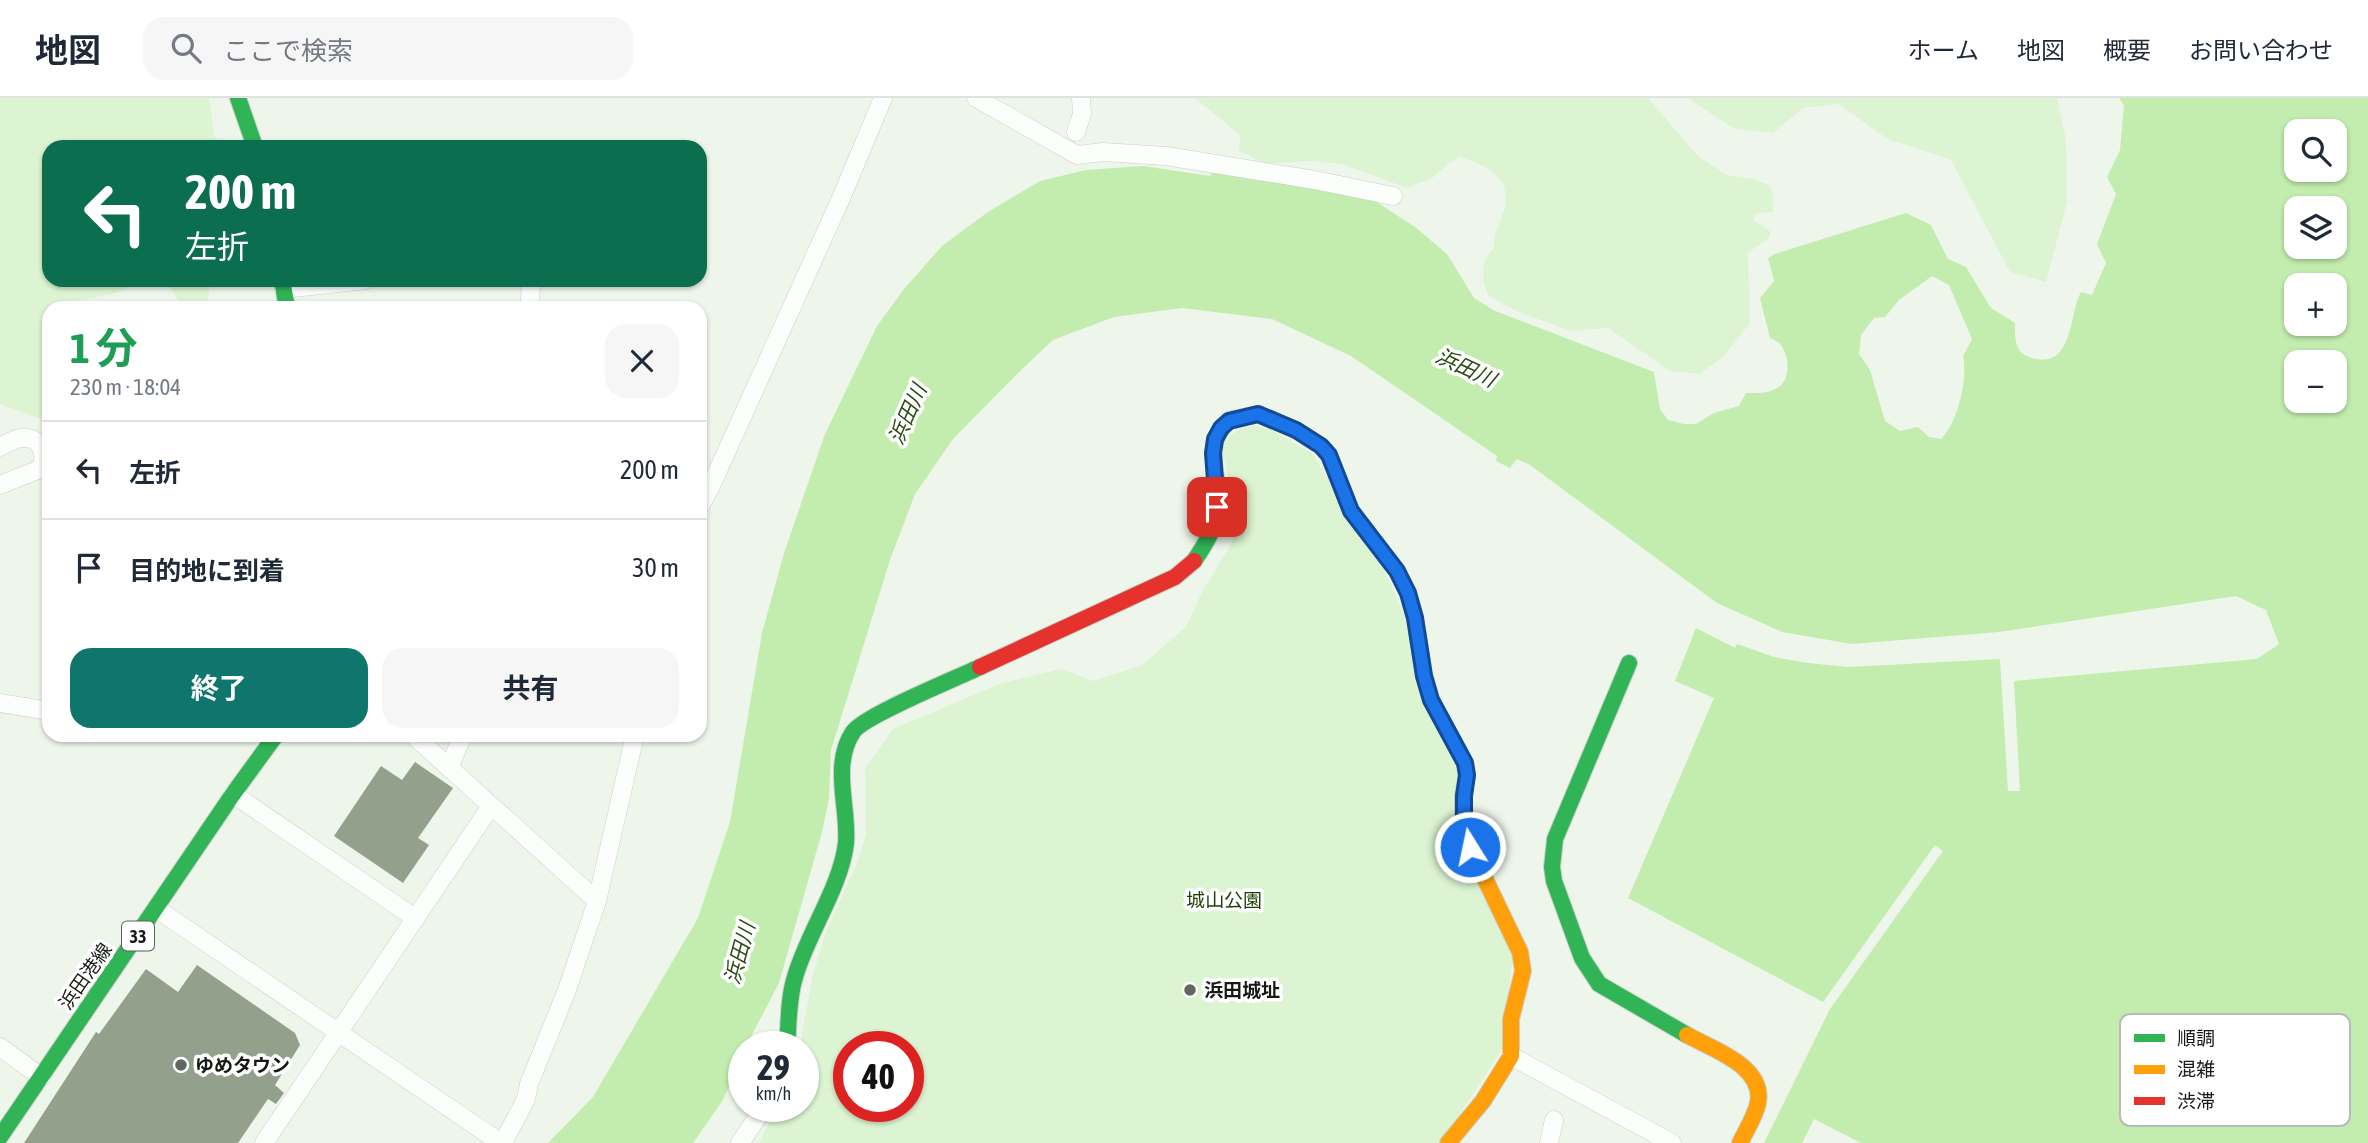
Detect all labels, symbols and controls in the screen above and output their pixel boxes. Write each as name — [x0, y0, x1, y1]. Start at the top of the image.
search box — [143, 17, 633, 80]
icon: search — [167, 29, 205, 67]
text: 地図 — [35, 31, 101, 69]
text: ここで検索 — [223, 36, 353, 66]
text: ホーム — [1908, 37, 1979, 64]
text: 地図 — [2017, 37, 2065, 64]
text: 概要 — [2103, 37, 2151, 64]
text: お問い合わせ — [2189, 37, 2333, 64]
map controls — [2284, 119, 2347, 413]
button: search — [2284, 119, 2347, 182]
text: 200 m — [185, 163, 296, 219]
icon: left — [70, 168, 161, 259]
button: layers — [2284, 196, 2347, 259]
text: 左折 — [185, 228, 249, 265]
button: + — [2284, 273, 2347, 336]
text: 1 分 — [70, 324, 138, 372]
button: close — [605, 324, 679, 398]
water label: 浜田川 — [1432, 343, 1501, 392]
button: − — [2284, 350, 2347, 413]
text: 230 m · 18:04 — [70, 374, 181, 400]
water label: 浜田川 — [883, 379, 932, 448]
icon: left — [70, 451, 108, 489]
text: 200 m — [620, 455, 679, 485]
text: 左折 — [129, 458, 181, 488]
pin — [1187, 477, 1247, 537]
icon: arrive — [1198, 488, 1236, 526]
icon: arrive — [70, 549, 108, 587]
text: 30 m — [632, 553, 679, 583]
text: 目的地に到着 — [129, 556, 285, 586]
button: 終了 — [70, 648, 368, 728]
button: 共有 — [382, 648, 679, 728]
position arrow — [1433, 810, 1507, 884]
park label: 城山公園 — [1186, 889, 1262, 911]
water label: 浜田川 — [719, 918, 759, 987]
road number: 33 — [122, 922, 154, 950]
street label: 浜田港線 — [54, 939, 116, 1013]
place label: 浜田城址 — [1204, 979, 1280, 1001]
marker: 浜田城址 — [1182, 982, 1198, 998]
legend — [2120, 1014, 2350, 1126]
text: 順調 — [2177, 1027, 2215, 1049]
speed limit sign: 40 — [833, 1031, 924, 1122]
text: 29 — [757, 1047, 790, 1087]
place label: ゆめタウン — [195, 1054, 290, 1076]
marker: ゆめタウン — [173, 1057, 189, 1073]
text: 混雑 — [2177, 1058, 2215, 1080]
text: km/h — [756, 1083, 791, 1104]
text: 渋滞 — [2177, 1090, 2215, 1112]

